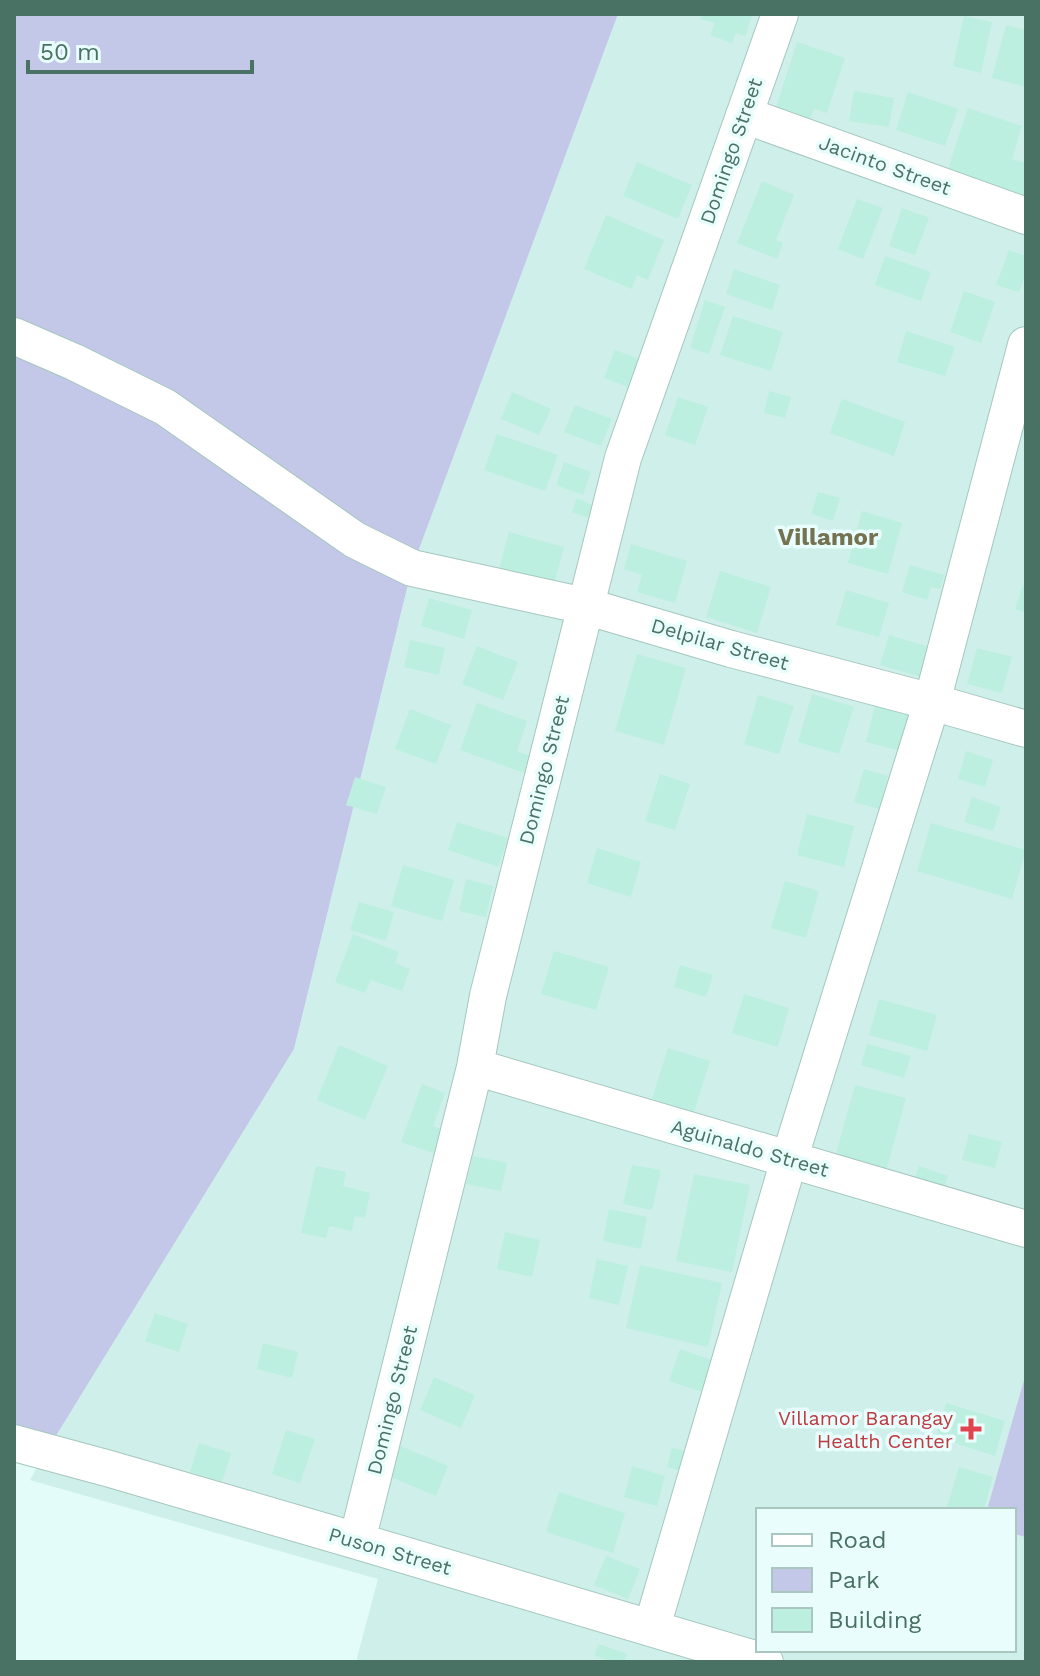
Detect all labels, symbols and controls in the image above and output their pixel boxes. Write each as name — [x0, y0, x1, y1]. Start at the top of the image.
scale bar — [28, 24, 252, 74]
text: 50 m — [40, 38, 100, 66]
street label: Domingo Street — [695, 74, 767, 227]
street label: Jacinto Street — [816, 130, 955, 200]
district label: Villamor — [778, 523, 879, 551]
street label: Delpilar Street — [648, 613, 792, 675]
street label: Domingo Street — [514, 692, 574, 847]
street label: Aguinaldo Street — [668, 1114, 832, 1182]
street label: Domingo Street — [362, 1322, 422, 1477]
place label: Villamor Barangay Health Center — [778, 1406, 954, 1453]
marker: Villamor Barangay Health Center — [960, 1418, 982, 1440]
legend — [756, 1508, 1016, 1652]
street label: Puson Street — [326, 1522, 455, 1580]
text: Road — [828, 1526, 887, 1554]
text: Park — [828, 1566, 880, 1594]
text: Building — [828, 1606, 921, 1634]

